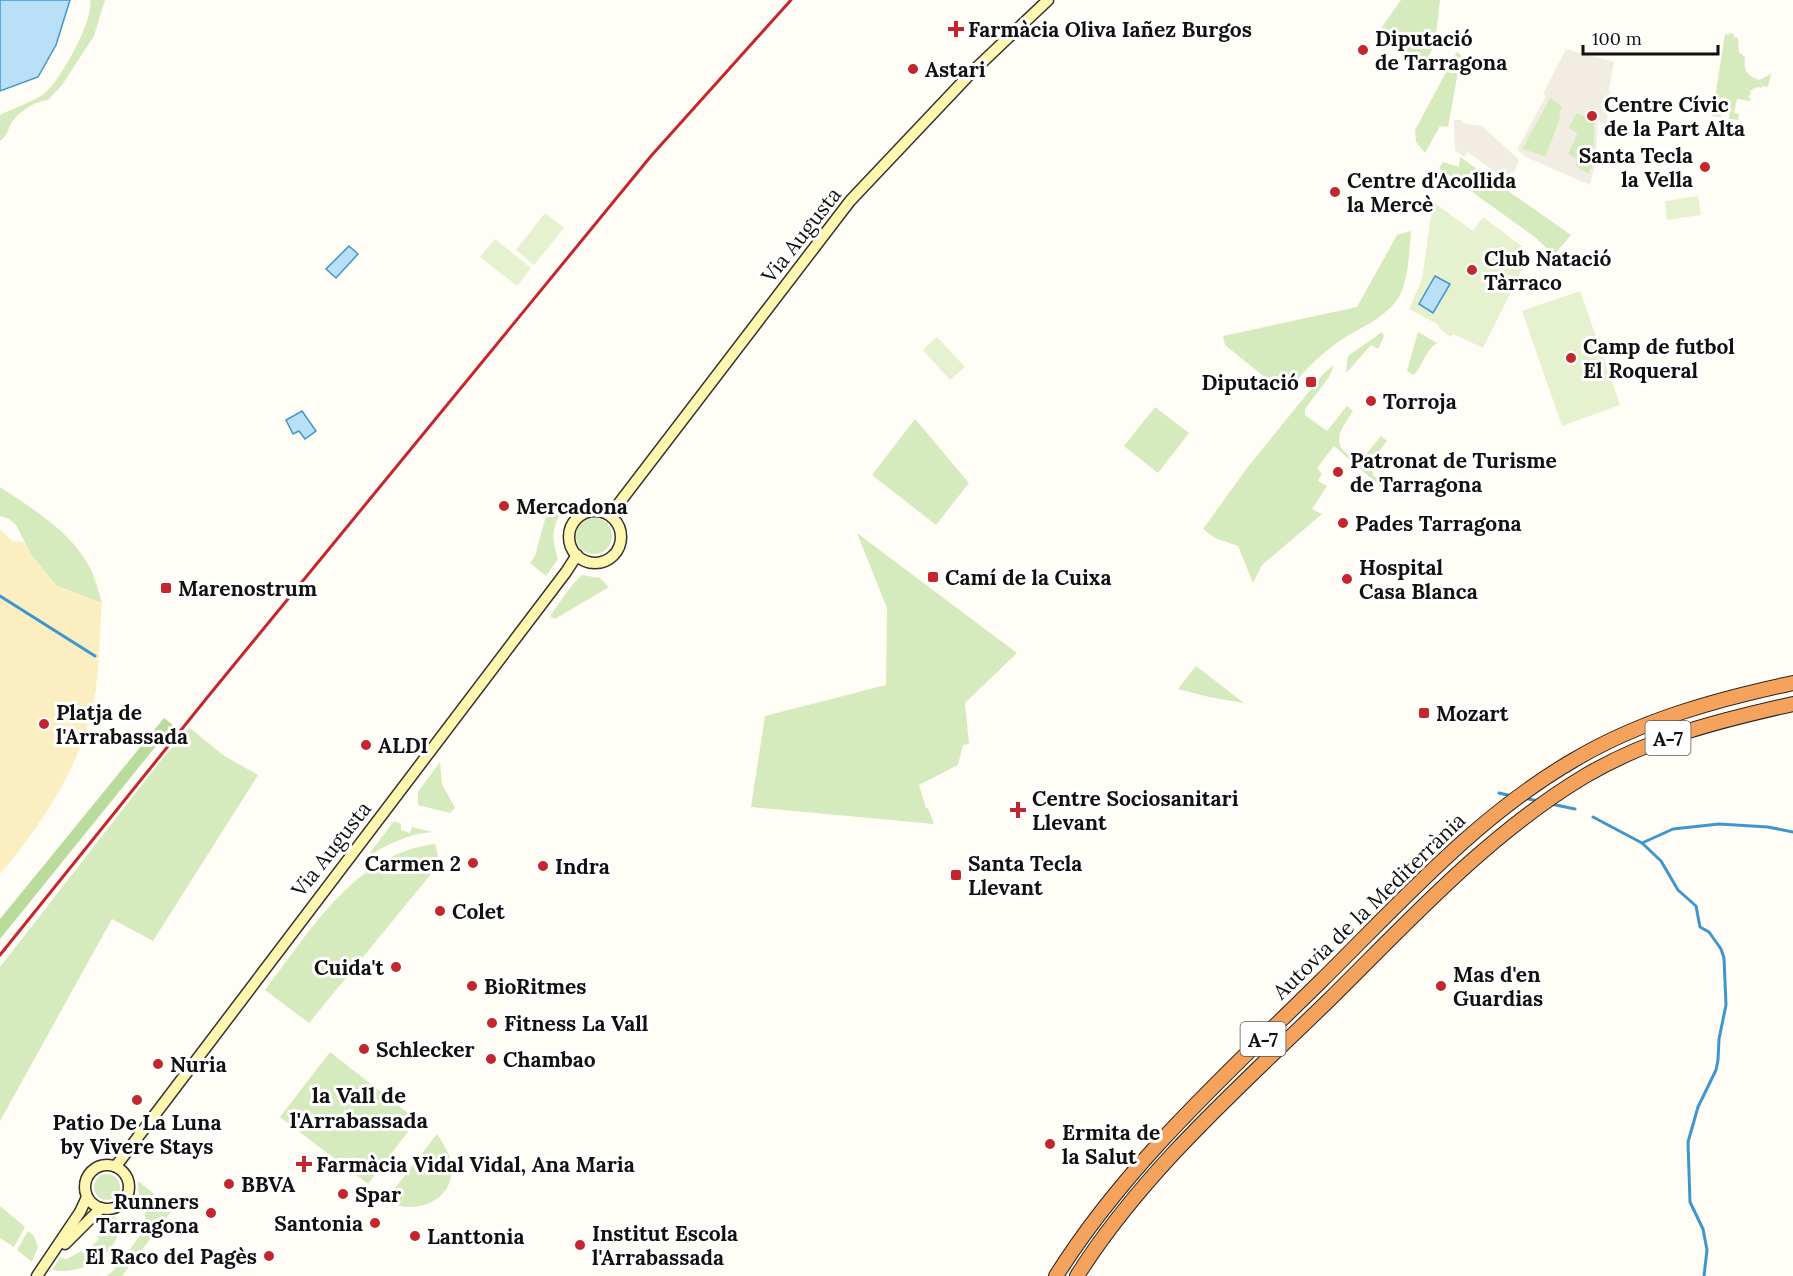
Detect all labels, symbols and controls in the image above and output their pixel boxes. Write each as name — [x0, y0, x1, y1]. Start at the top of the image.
place label: Farmàcia Oliva Iañez Burgos — [968, 16, 1252, 43]
scale bar — [1583, 18, 1718, 56]
marker: Farmàcia Oliva Iañez Burgos — [949, 22, 963, 36]
place label: Diputació de Tarragona — [1375, 25, 1507, 76]
text: 100 m — [1592, 27, 1642, 50]
marker: Diputació de Tarragona — [1356, 43, 1370, 57]
place label: Astari — [925, 56, 986, 83]
marker: Astari — [906, 62, 920, 76]
place label: Centre Cívic de la Part Alta — [1604, 91, 1745, 142]
marker: Centre Cívic de la Part Alta — [1585, 109, 1599, 123]
place label: Santa Tecla la Vella — [1579, 142, 1693, 193]
marker: Santa Tecla la Vella — [1698, 160, 1712, 174]
place label: Centre d'Acollida la Mercè — [1347, 167, 1516, 218]
street label: Via Augusta — [755, 182, 847, 289]
marker: Centre d'Acollida la Mercè — [1328, 185, 1342, 199]
place label: Club Natació Tàrraco — [1484, 245, 1612, 296]
marker: Club Natació Tàrraco — [1465, 263, 1479, 277]
place label: Camp de futbol El Roqueral — [1583, 333, 1735, 384]
marker: Camp de futbol El Roqueral — [1564, 351, 1578, 365]
place label: Diputació — [1201, 369, 1299, 396]
marker: Diputació — [1304, 375, 1318, 389]
place label: Torroja — [1383, 388, 1457, 415]
marker: Torroja — [1364, 394, 1378, 408]
place label: Patronat de Turisme de Tarragona — [1350, 447, 1557, 498]
marker: Patronat de Turisme de Tarragona — [1331, 465, 1345, 479]
place label: Mercadona — [516, 493, 628, 520]
marker: Mercadona — [497, 499, 511, 513]
place label: Pades Tarragona — [1355, 510, 1522, 537]
marker: Pades Tarragona — [1336, 516, 1350, 530]
place label: Hospital Casa Blanca — [1359, 554, 1478, 605]
place label: Camí de la Cuixa — [945, 564, 1111, 591]
marker: Camí de la Cuixa — [926, 570, 940, 584]
marker: Hospital Casa Blanca — [1340, 572, 1354, 586]
place label: Marenostrum — [178, 575, 317, 602]
marker: Marenostrum — [159, 581, 173, 595]
place label: Platja de l'Arrabassada — [56, 699, 188, 750]
place label: Mozart — [1436, 700, 1509, 727]
marker: Mozart — [1417, 706, 1431, 720]
marker: Platja de l'Arrabassada — [37, 717, 51, 731]
road number: A-7 — [1646, 721, 1690, 755]
place label: ALDI — [378, 732, 428, 759]
marker: ALDI — [359, 738, 373, 752]
place label: Centre Sociosanitari Llevant — [1032, 785, 1239, 836]
street label: Via Augusta — [285, 796, 377, 903]
marker: Centre Sociosanitari Llevant — [1009, 801, 1027, 819]
street label: Autovia de la Mediterrània — [1266, 807, 1471, 1006]
place label: Carmen 2 — [365, 850, 461, 877]
place label: Santa Tecla Llevant — [968, 850, 1082, 901]
place label: Indra — [555, 853, 610, 880]
marker: Carmen 2 — [466, 856, 480, 870]
marker: Indra — [536, 859, 550, 873]
marker: Santa Tecla Llevant — [949, 868, 963, 882]
place label: Colet — [452, 898, 505, 925]
marker: Colet — [433, 904, 447, 918]
place label: Cuida't — [314, 954, 384, 981]
marker: Cuida't — [389, 960, 403, 974]
place label: Mas d'en Guardias — [1453, 961, 1543, 1012]
place label: BioRitmes — [484, 973, 587, 1000]
marker: BioRitmes — [465, 979, 479, 993]
marker: Mas d'en Guardias — [1434, 979, 1448, 993]
place label: Fitness La Vall — [504, 1010, 649, 1037]
marker: Fitness La Vall — [485, 1016, 499, 1030]
road number: A-7 — [1240, 1022, 1286, 1056]
place label: Schlecker — [376, 1036, 475, 1063]
marker: Schlecker — [357, 1042, 371, 1056]
place label: Chambao — [503, 1046, 596, 1073]
place label: Nuria — [170, 1051, 227, 1078]
marker: Chambao — [484, 1052, 498, 1066]
marker: Nuria — [151, 1057, 165, 1071]
district label: la Vall de l'Arrabassada — [290, 1081, 429, 1134]
marker: Patio De La Luna by Vivere Stays — [130, 1093, 144, 1107]
place label: Patio De La Luna by Vivere Stays — [53, 1109, 221, 1160]
place label: Ermita de la Salut — [1062, 1119, 1160, 1170]
marker: Ermita de la Salut — [1043, 1137, 1057, 1151]
place label: Farmàcia Vidal Vidal, Ana Maria — [316, 1151, 635, 1178]
marker: Farmàcia Vidal Vidal, Ana Maria — [297, 1157, 311, 1171]
place label: BBVA — [241, 1171, 295, 1198]
marker: BBVA — [222, 1177, 236, 1191]
place label: Spar — [355, 1181, 401, 1208]
marker: Spar — [336, 1187, 350, 1201]
place label: Runners Tarragona — [96, 1188, 199, 1239]
marker: Runners Tarragona — [204, 1206, 218, 1220]
place label: Santonia — [274, 1210, 363, 1237]
marker: Santonia — [368, 1216, 382, 1230]
place label: Institut Escola l'Arrabassada — [592, 1220, 738, 1271]
place label: Lanttonia — [427, 1223, 524, 1250]
marker: Lanttonia — [408, 1229, 422, 1243]
marker: Institut Escola l'Arrabassada — [573, 1238, 587, 1252]
place label: El Raco del Pagès — [85, 1243, 257, 1270]
marker: El Raco del Pagès — [262, 1249, 276, 1263]

